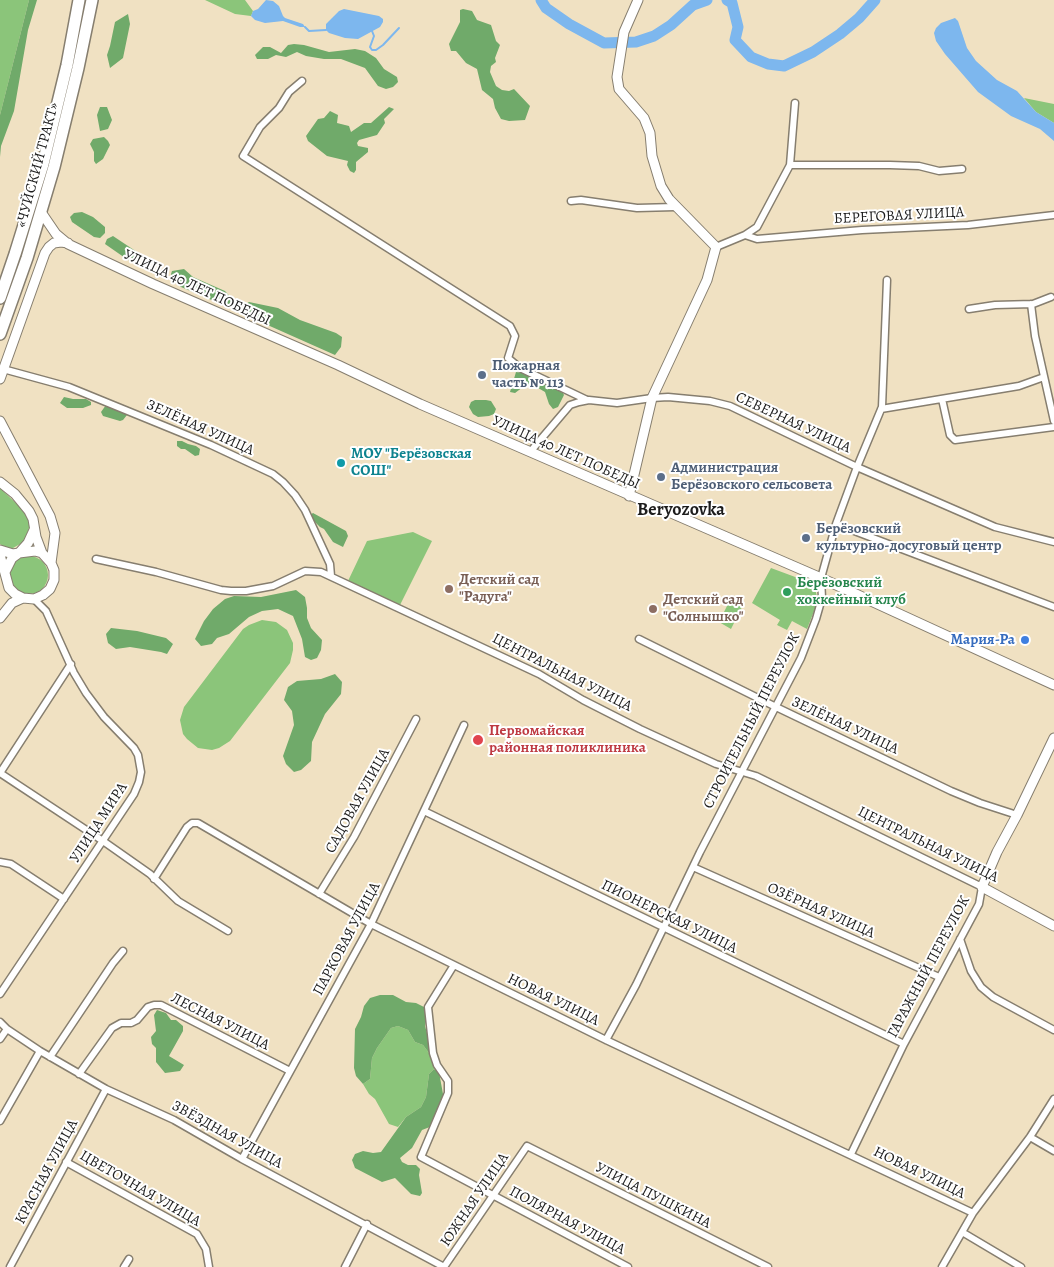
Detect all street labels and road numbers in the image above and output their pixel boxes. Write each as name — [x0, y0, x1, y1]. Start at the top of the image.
street label: «ЧУЙСКИЙ ТРАКТ» — [13, 100, 63, 230]
street label: БЕРЕГОВАЯ УЛИЦА — [833, 204, 965, 228]
street label: УЛИЦА 40 ЛЕТ ПОБЕДЫ — [121, 246, 273, 330]
street label: СЕВЕРНАЯ УЛИЦА — [733, 388, 853, 458]
street label: ЗЕЛЁНАЯ УЛИЦА — [143, 396, 257, 460]
street label: УЛИЦА 40 ЛЕТ ПОБЕДЫ — [489, 412, 643, 494]
street label: ЦЕНТРАЛЬНАЯ УЛИЦА — [489, 630, 635, 716]
street label: СТРОИТЕЛЬНЫЙ ПЕРЕУЛОК — [700, 630, 804, 812]
street label: ЗЕЛЁНАЯ УЛИЦА — [789, 693, 901, 759]
street label: САДОВАЯ УЛИЦА — [322, 746, 394, 856]
street label: УЛИЦА МИРА — [66, 779, 132, 867]
street label: ЦЕНТРАЛЬНАЯ УЛИЦА — [855, 803, 1001, 887]
street label: ПИОНЕРСКАЯ УЛИЦА — [598, 876, 740, 958]
street label: ПАРКОВАЯ УЛИЦА — [310, 879, 384, 999]
street label: ОЗЁРНАЯ УЛИЦА — [764, 879, 878, 943]
street label: ГАРАЖНЫЙ ПЕРЕУЛОК — [884, 893, 974, 1041]
street label: НОВАЯ УЛИЦА — [504, 970, 602, 1030]
street label: ЛЕСНАЯ УЛИЦА — [168, 989, 272, 1055]
street label: ЗВЁЗДНАЯ УЛИЦА — [168, 1097, 286, 1173]
street label: КРАСНАЯ УЛИЦА — [12, 1117, 82, 1227]
street label: НОВАЯ УЛИЦА — [870, 1143, 968, 1203]
street label: ЦВЕТОЧНАЯ УЛИЦА — [76, 1147, 204, 1231]
street label: ЮЖНАЯ УЛИЦА — [437, 1150, 513, 1250]
street label: УЛИЦА ПУШКИНА — [592, 1159, 714, 1233]
street label: ПОЛЯРНАЯ УЛИЦА — [506, 1183, 628, 1259]

